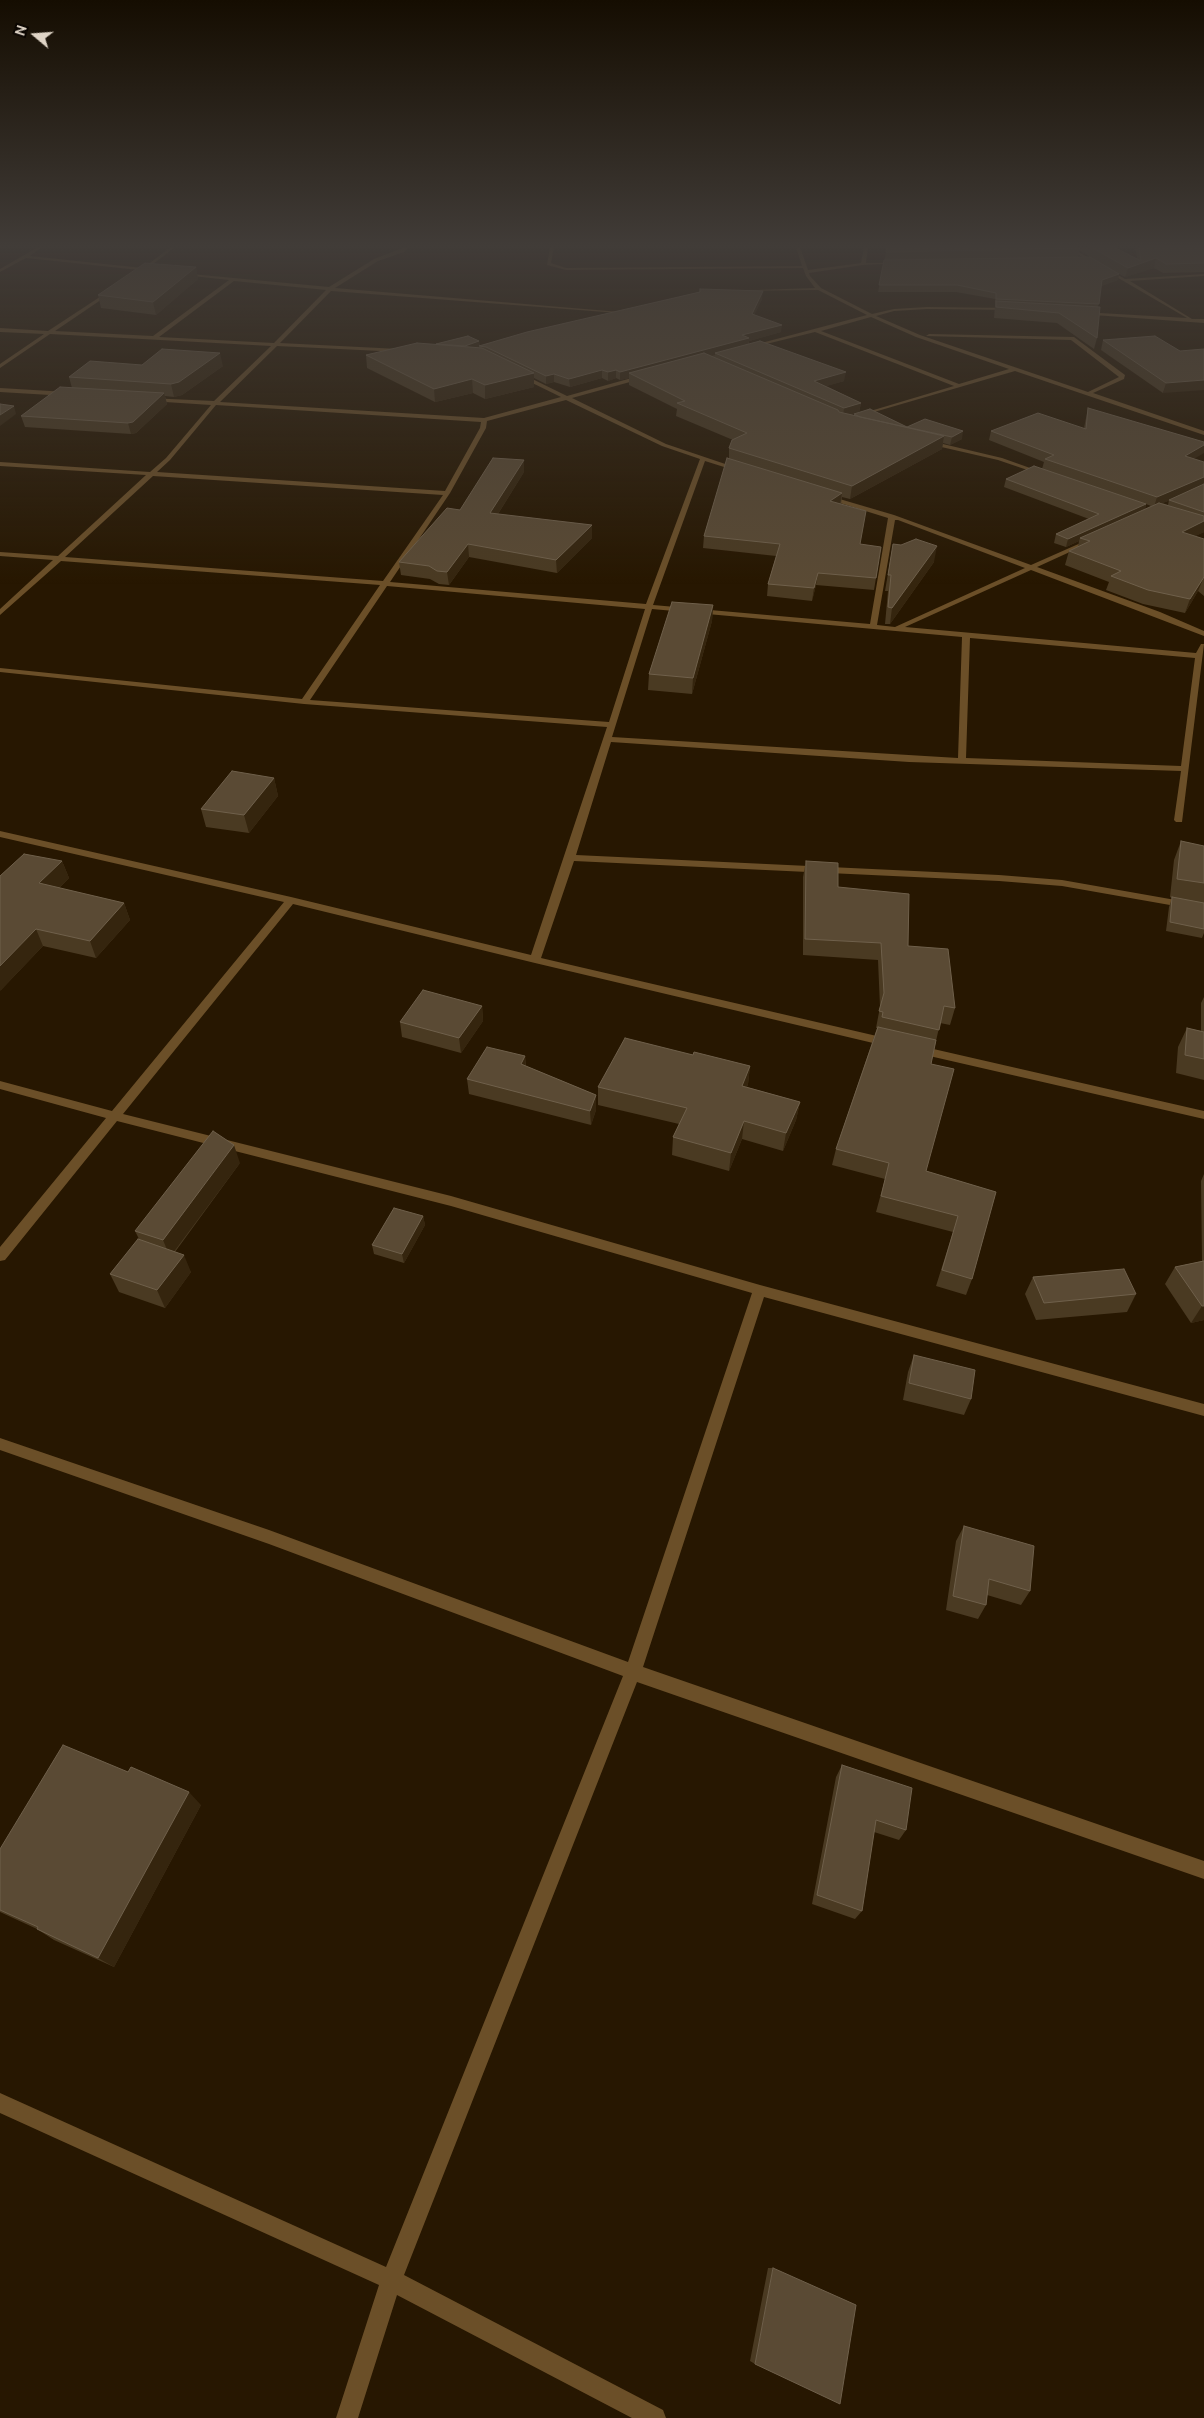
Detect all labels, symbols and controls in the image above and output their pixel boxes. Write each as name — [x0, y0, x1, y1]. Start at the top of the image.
north arrow — [10, 10, 60, 60]
text: N — [12, 23, 30, 38]

